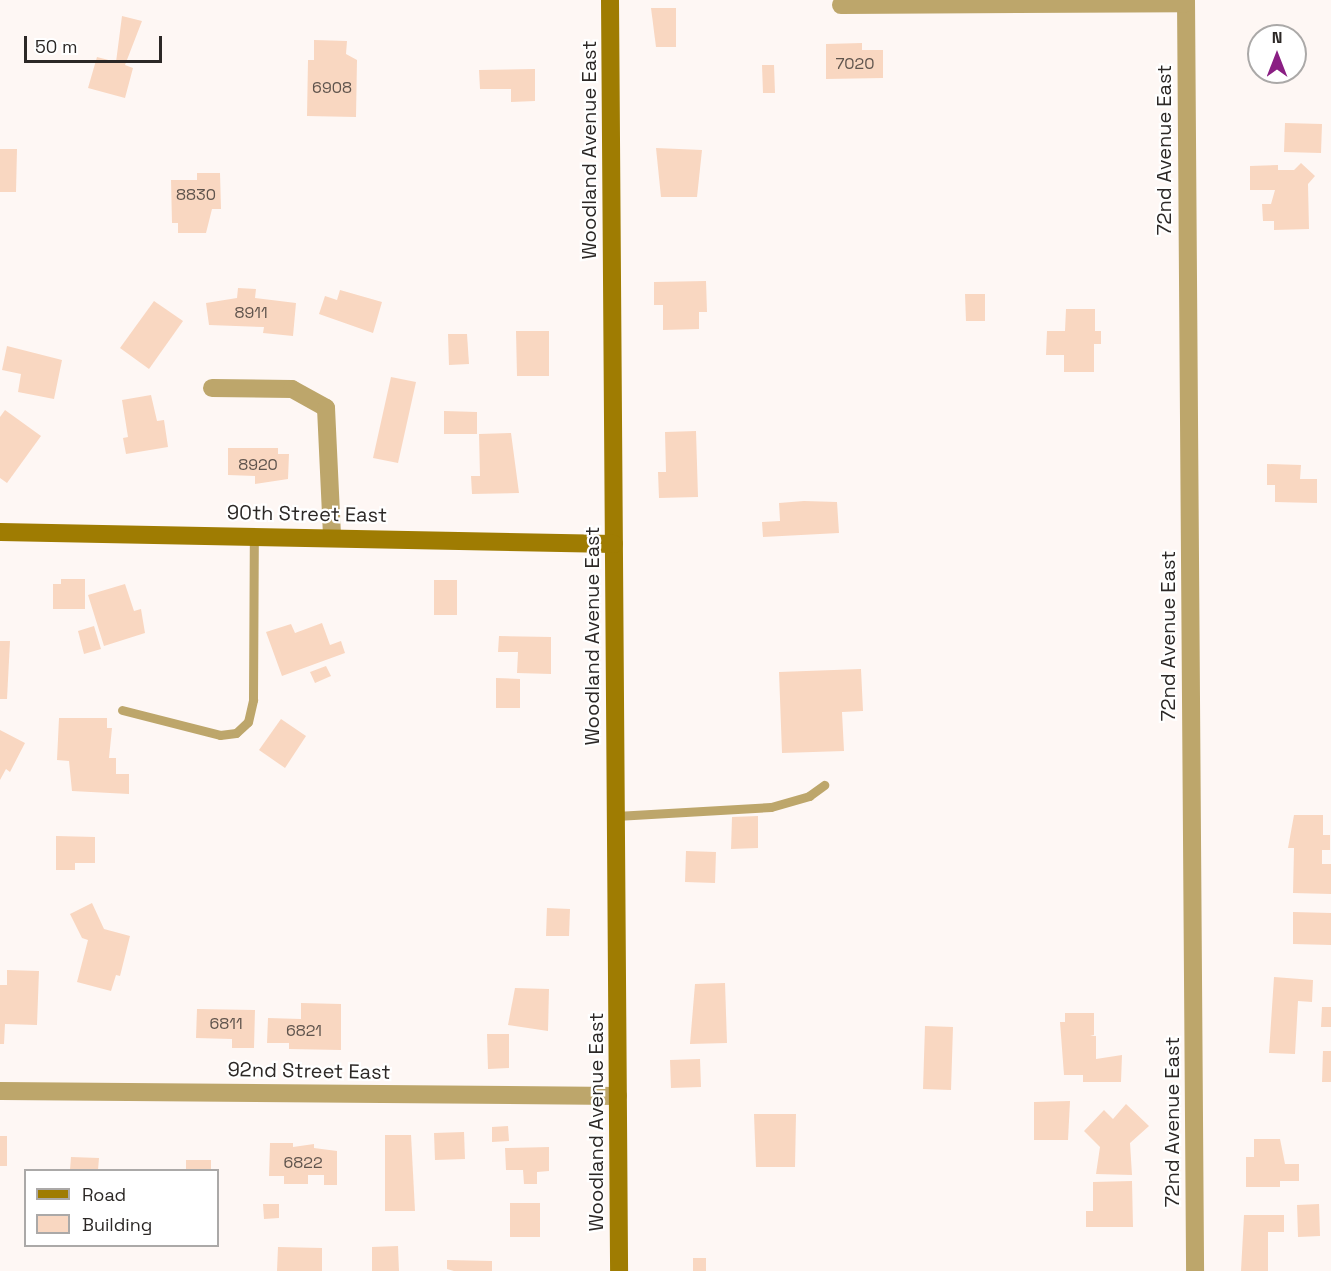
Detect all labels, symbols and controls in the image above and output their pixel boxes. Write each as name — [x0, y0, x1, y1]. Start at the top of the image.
scale bar — [27, 24, 165, 62]
north arrow — [1247, 24, 1307, 84]
text: N — [1272, 27, 1282, 48]
text: 50 m — [35, 35, 77, 58]
street label: Woodland Avenue East — [577, 40, 601, 260]
house number: 7020 — [835, 54, 875, 74]
street label: 72nd Avenue East — [1152, 64, 1176, 236]
house number: 6908 — [312, 78, 352, 98]
house number: 8830 — [176, 185, 216, 205]
house number: 8911 — [234, 303, 268, 323]
house number: 8920 — [238, 455, 278, 475]
street label: 90th Street East — [227, 501, 387, 527]
street label: Woodland Avenue East — [580, 526, 604, 746]
street label: 72nd Avenue East — [1156, 550, 1180, 722]
street label: Woodland Avenue East — [584, 1012, 608, 1232]
house number: 6811 — [209, 1014, 243, 1034]
house number: 6821 — [286, 1021, 322, 1041]
street label: 72nd Avenue East — [1160, 1036, 1184, 1208]
street label: 92nd Street East — [227, 1058, 391, 1084]
house number: 6822 — [283, 1153, 323, 1173]
legend — [24, 1169, 219, 1247]
text: Road — [82, 1183, 126, 1206]
text: Building — [82, 1213, 152, 1236]

